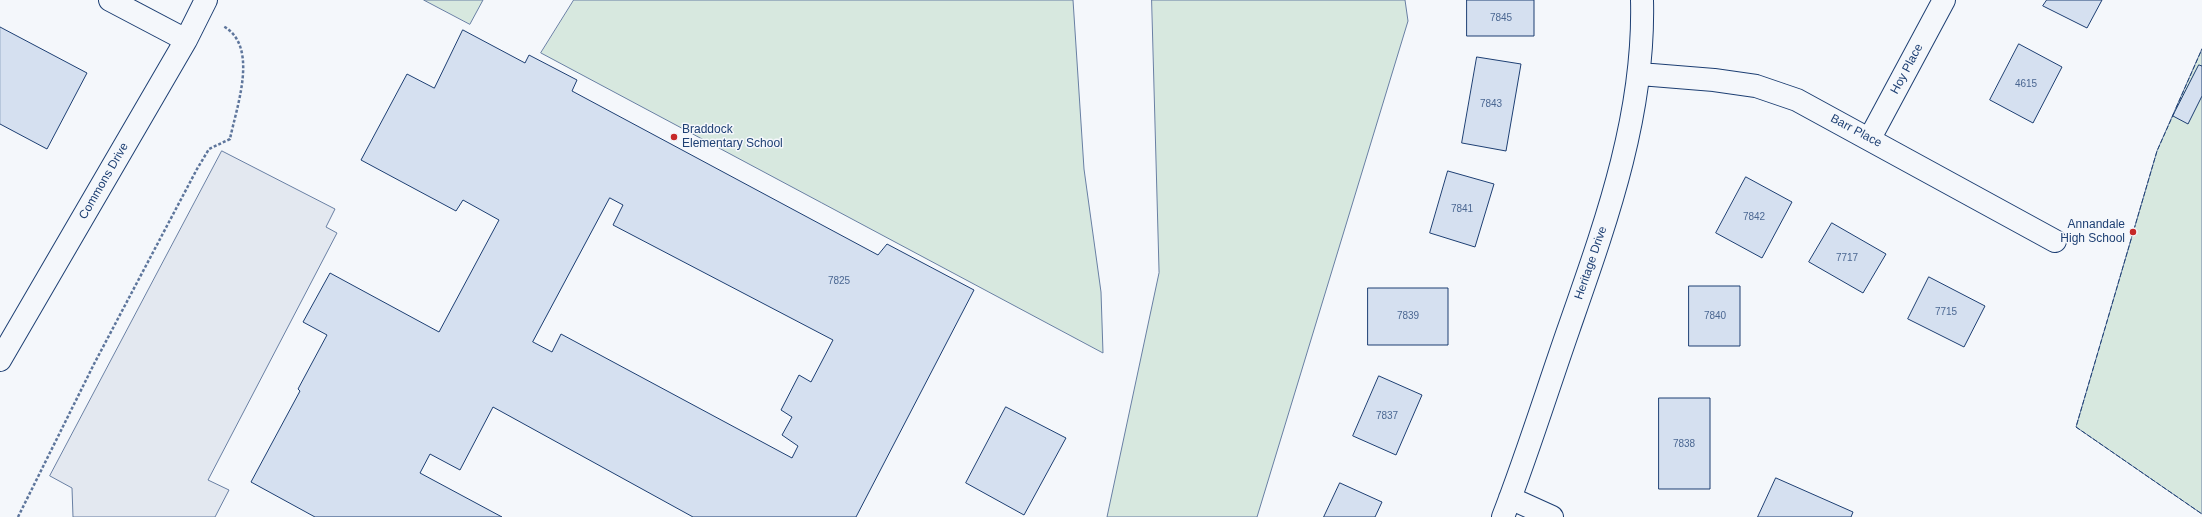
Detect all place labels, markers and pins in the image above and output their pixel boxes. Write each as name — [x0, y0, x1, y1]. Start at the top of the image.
place label: Braddock Elementary School — [682, 123, 783, 151]
marker: Braddock Elementary School — [669, 132, 679, 142]
place label: Annandale High School — [2060, 218, 2125, 246]
marker: Annandale High School — [2128, 227, 2138, 237]

